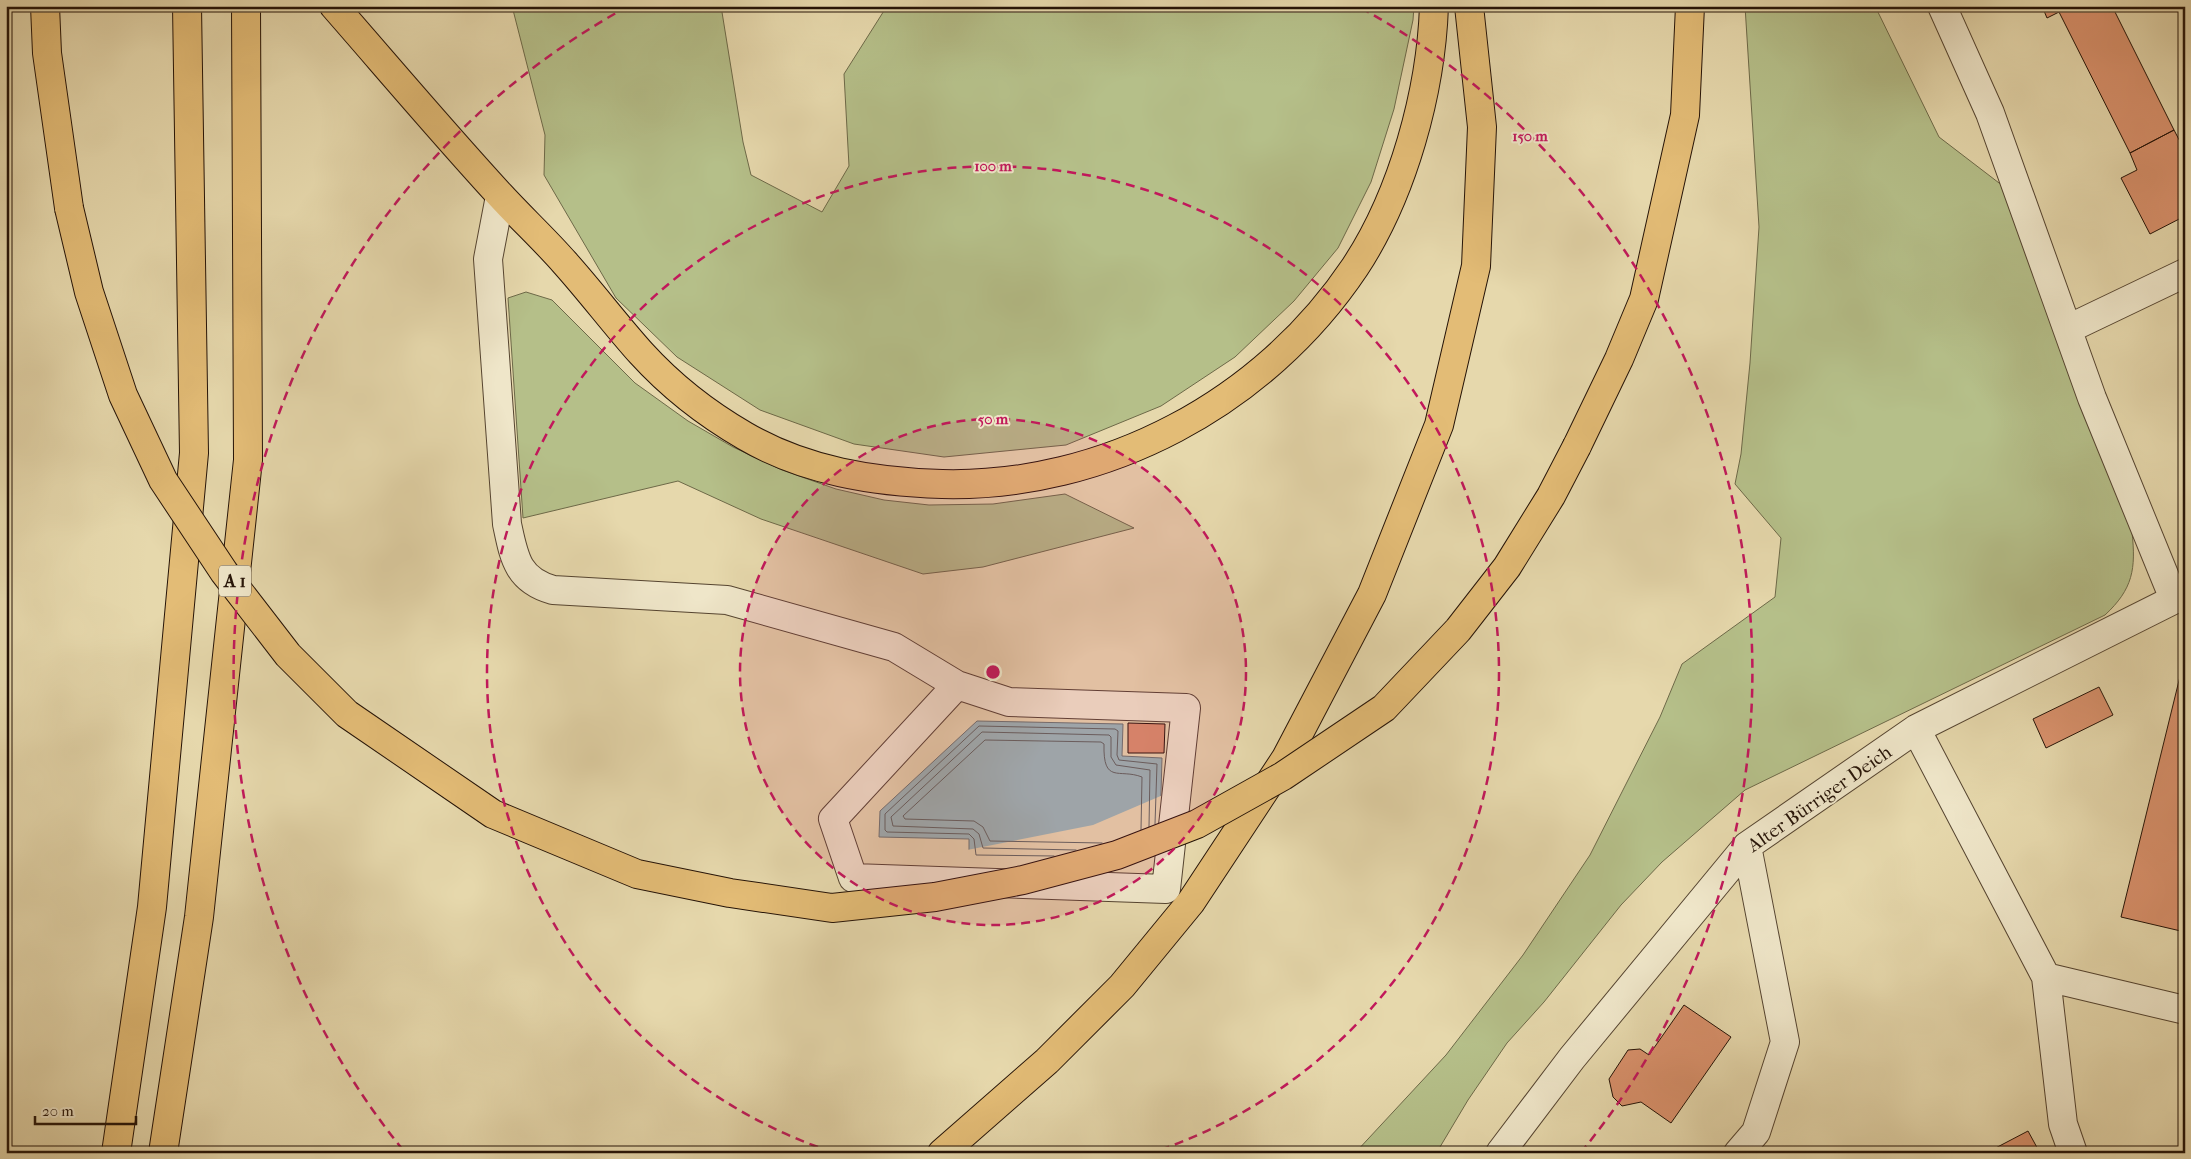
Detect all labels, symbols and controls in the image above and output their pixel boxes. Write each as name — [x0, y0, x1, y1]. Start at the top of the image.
text: 150 m — [1512, 127, 1548, 145]
text: 100 m — [974, 157, 1012, 175]
text: 50 m — [978, 410, 1009, 428]
road number: A 1 — [219, 566, 251, 596]
centre of rings — [984, 663, 1002, 681]
street label: Alter Bürriger Deich — [1743, 741, 1896, 857]
scale bar — [35, 1094, 136, 1126]
text: 20 m — [42, 1102, 74, 1120]

